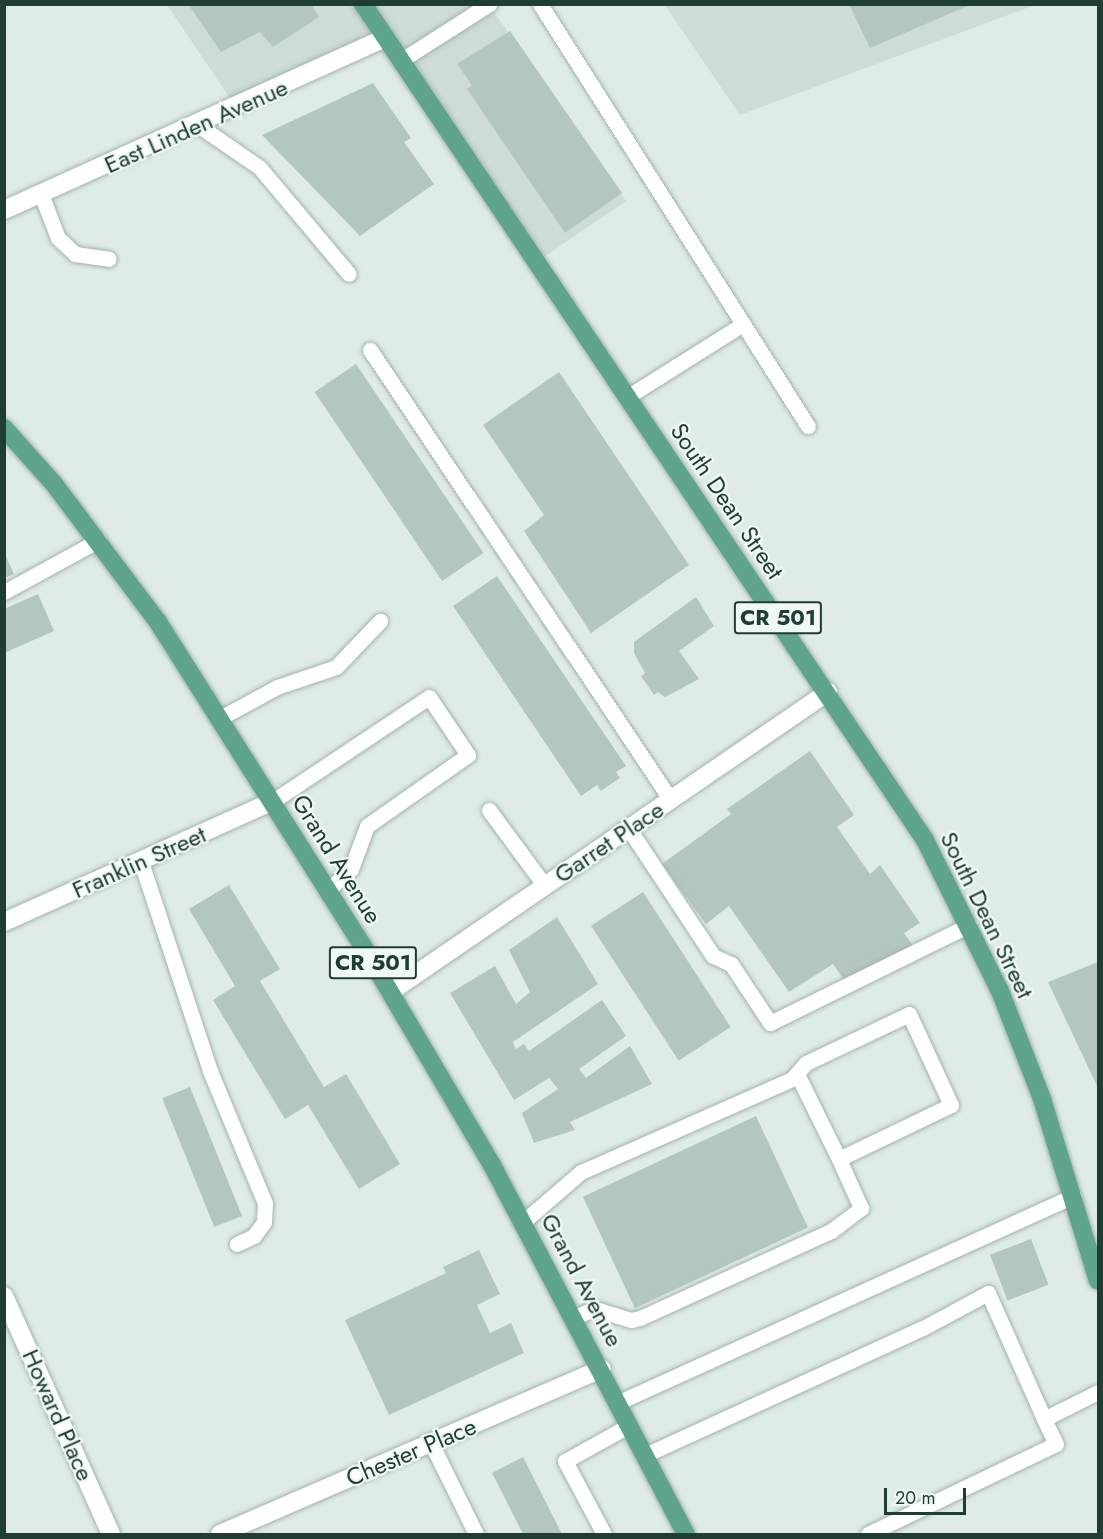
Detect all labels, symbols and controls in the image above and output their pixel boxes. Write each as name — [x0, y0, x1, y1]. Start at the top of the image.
street label: East Linden Avenue — [100, 73, 292, 179]
street label: South Dean Street — [664, 418, 790, 584]
road number: CR 501 — [733, 599, 823, 637]
street label: Grand Avenue — [286, 789, 388, 929]
street label: Garret Place — [549, 795, 669, 889]
street label: Franklin Street — [68, 820, 210, 904]
street label: South Dean Street — [934, 827, 1040, 1003]
road number: CR 501 — [328, 944, 418, 982]
street label: Grand Avenue — [535, 1209, 629, 1351]
street label: Howard Place — [16, 1345, 100, 1485]
street label: Chester Place — [342, 1412, 480, 1492]
scale bar — [887, 1476, 970, 1514]
text: 20 m — [895, 1485, 935, 1511]

